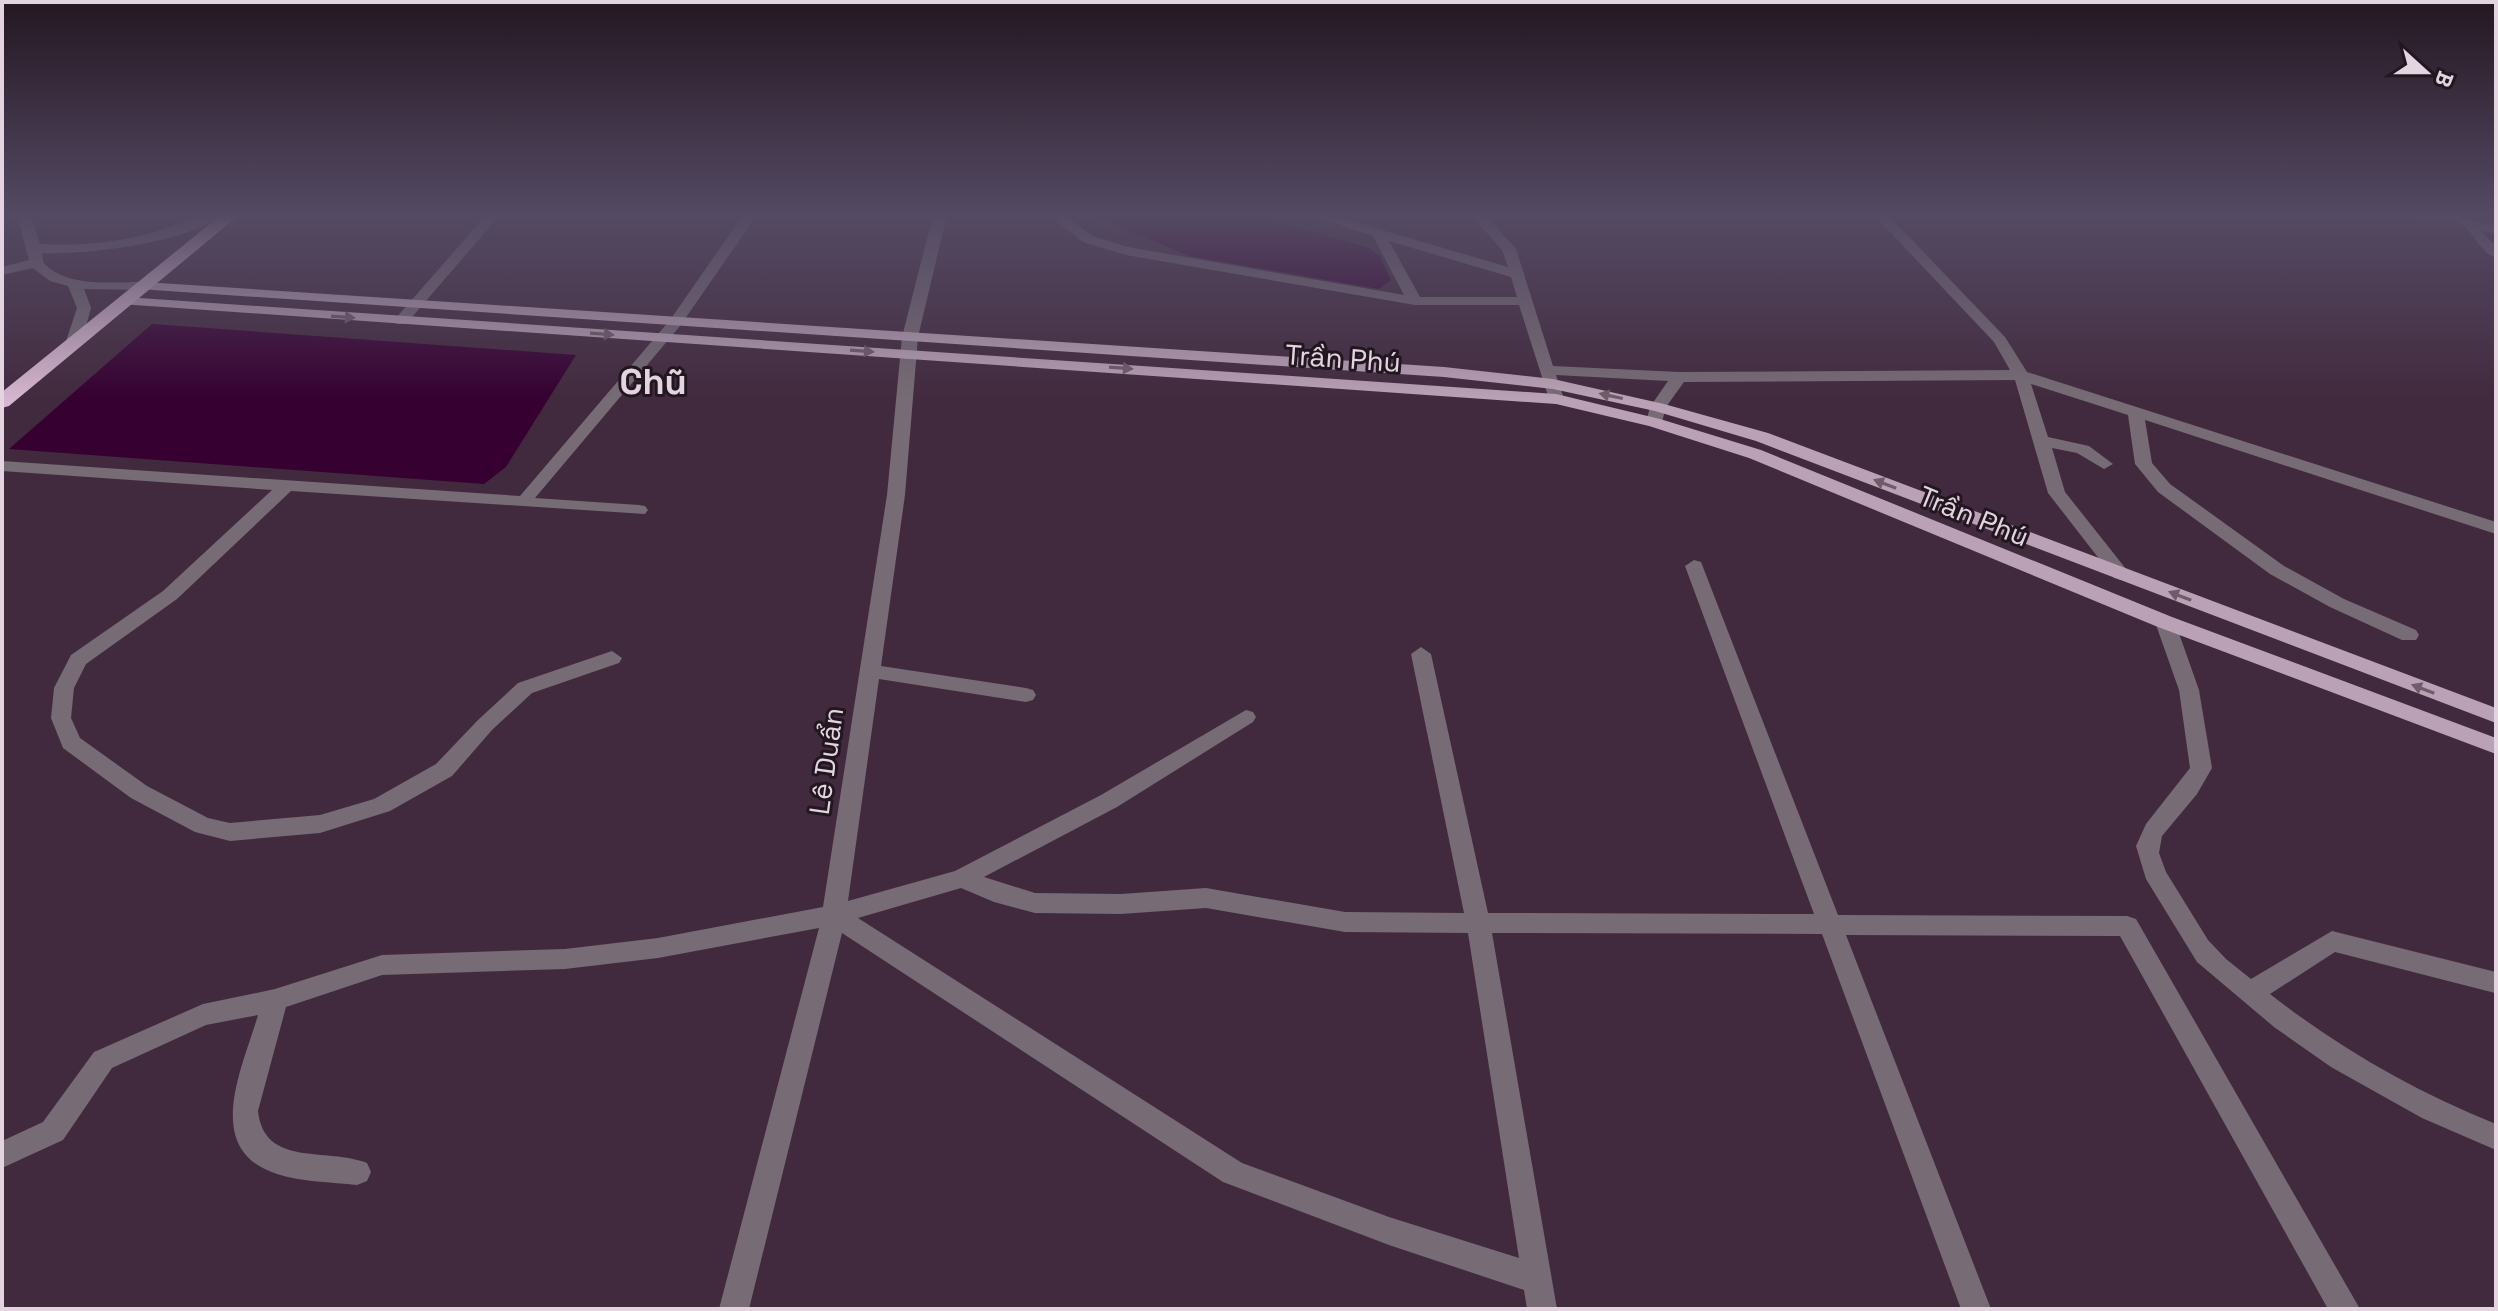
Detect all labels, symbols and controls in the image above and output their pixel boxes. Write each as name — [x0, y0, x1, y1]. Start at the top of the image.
north arrow — [2386, 32, 2466, 112]
text: B — [2429, 67, 2460, 91]
one-way arrow — [331, 311, 356, 324]
one-way arrow — [590, 328, 615, 341]
street label: Trần Phú — [1284, 336, 1402, 380]
one-way arrow — [850, 345, 875, 358]
district label: Chũ — [619, 359, 687, 405]
one-way arrow — [1109, 362, 1134, 375]
one-way arrow — [1598, 389, 1623, 402]
one-way arrow — [1873, 477, 1897, 490]
street label: Trần Phú — [1914, 478, 2034, 554]
one-way arrow — [2168, 589, 2192, 602]
one-way arrow — [2411, 682, 2435, 695]
street label: Lê Duẩn — [801, 705, 851, 817]

